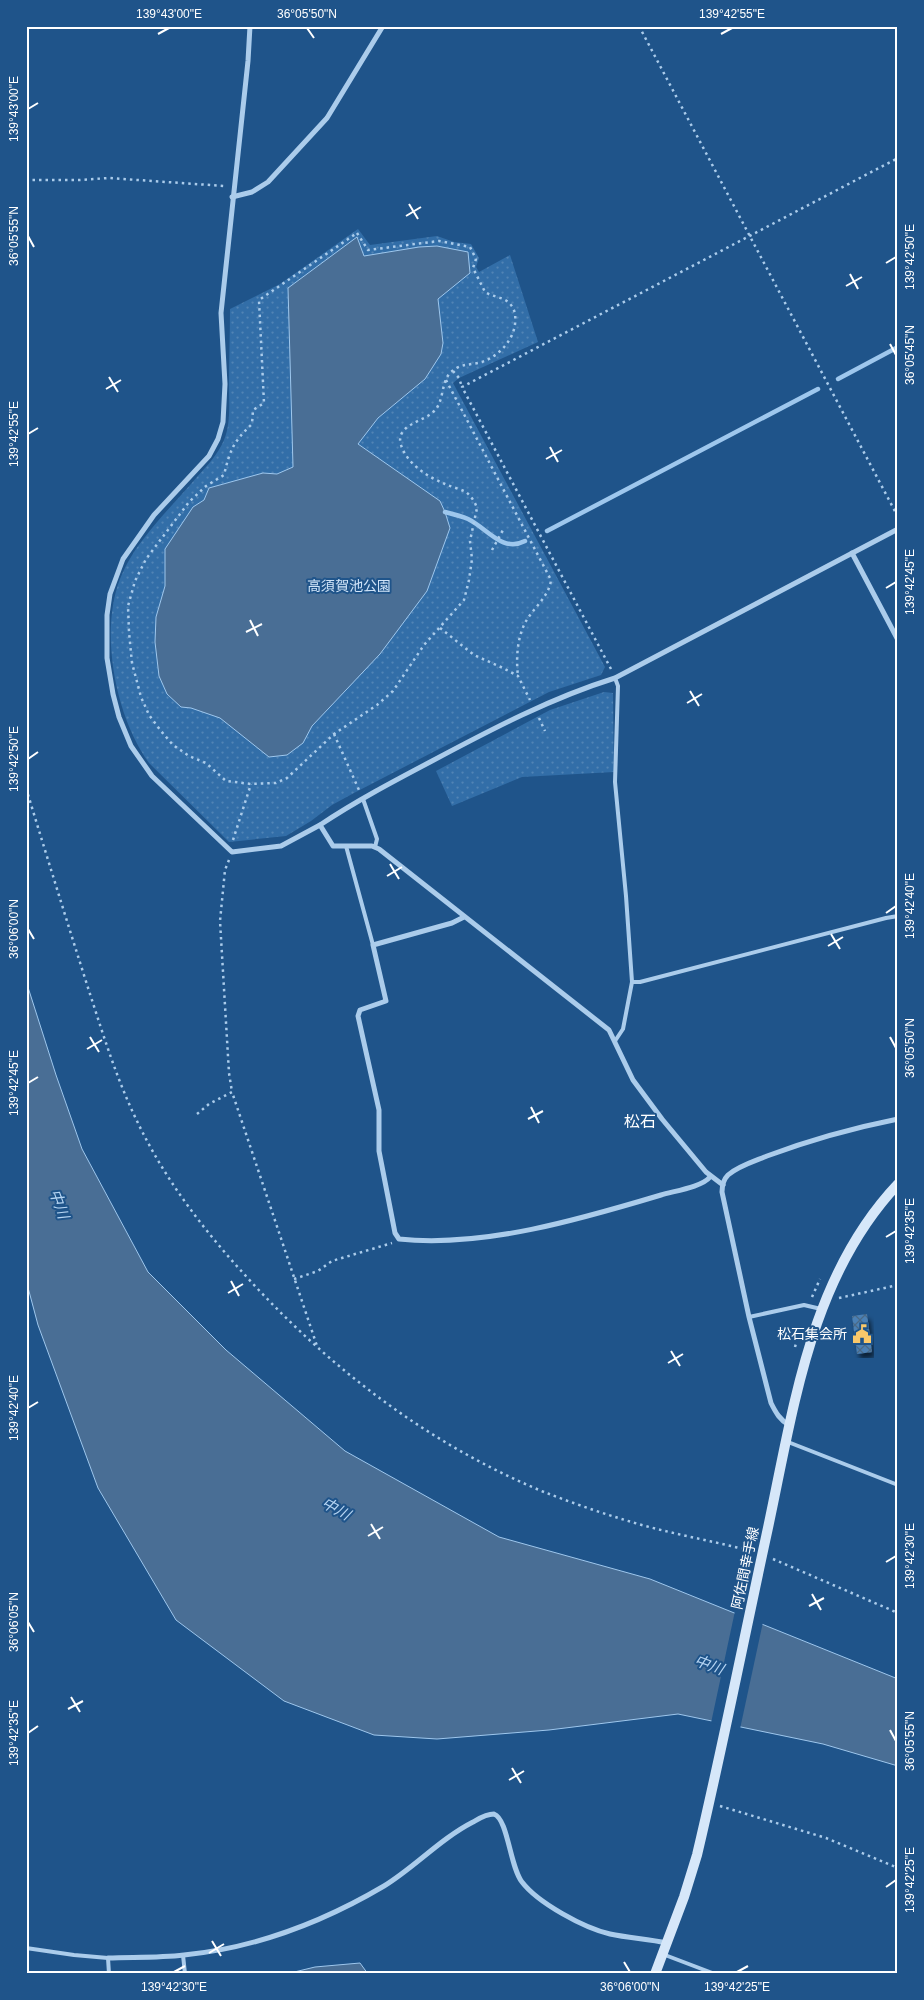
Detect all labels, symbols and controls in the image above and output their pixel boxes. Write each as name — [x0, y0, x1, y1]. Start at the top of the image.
text: 139°43'00"E — [136, 7, 202, 21]
text: 36°05'50"N — [277, 7, 337, 21]
text: 139°42'55"E — [699, 7, 765, 21]
text: 139°43'00"E — [7, 76, 21, 142]
text: 36°05'55"N — [7, 206, 21, 266]
text: 139°42'50"E — [903, 224, 917, 290]
text: 36°05'45"N — [903, 325, 917, 385]
text: 139°42'55"E — [7, 401, 21, 467]
text: 139°42'45"E — [903, 549, 917, 615]
park label: 高須賀池公園 — [307, 578, 391, 594]
text: 139°42'50"E — [7, 726, 21, 792]
text: 139°42'40"E — [903, 873, 917, 939]
text: 36°06'00"N — [7, 899, 21, 959]
text: 36°05'50"N — [903, 1018, 917, 1078]
text: 139°42'45"E — [7, 1050, 21, 1116]
district label: 松石 — [624, 1113, 656, 1130]
water label: 中川 — [46, 1187, 73, 1223]
text: 139°42'35"E — [903, 1198, 917, 1264]
public building icon: 松石集会所 — [851, 1323, 873, 1345]
place label: 松石集会所 — [777, 1326, 847, 1342]
text: 139°42'40"E — [7, 1375, 21, 1441]
water label: 中川 — [319, 1494, 355, 1524]
text: 139°42'30"E — [903, 1523, 917, 1589]
street label: 阿佐間幸手線 — [728, 1525, 762, 1611]
text: 36°06'05"N — [7, 1592, 21, 1652]
water label: 中川 — [692, 1651, 728, 1678]
text: 139°42'35"E — [7, 1700, 21, 1766]
text: 36°05'55"N — [903, 1711, 917, 1771]
text: 139°42'25"E — [903, 1847, 917, 1913]
text: 139°42'30"E — [141, 1980, 207, 1994]
text: 36°06'00"N — [600, 1980, 660, 1994]
text: 139°42'25"E — [704, 1980, 770, 1994]

